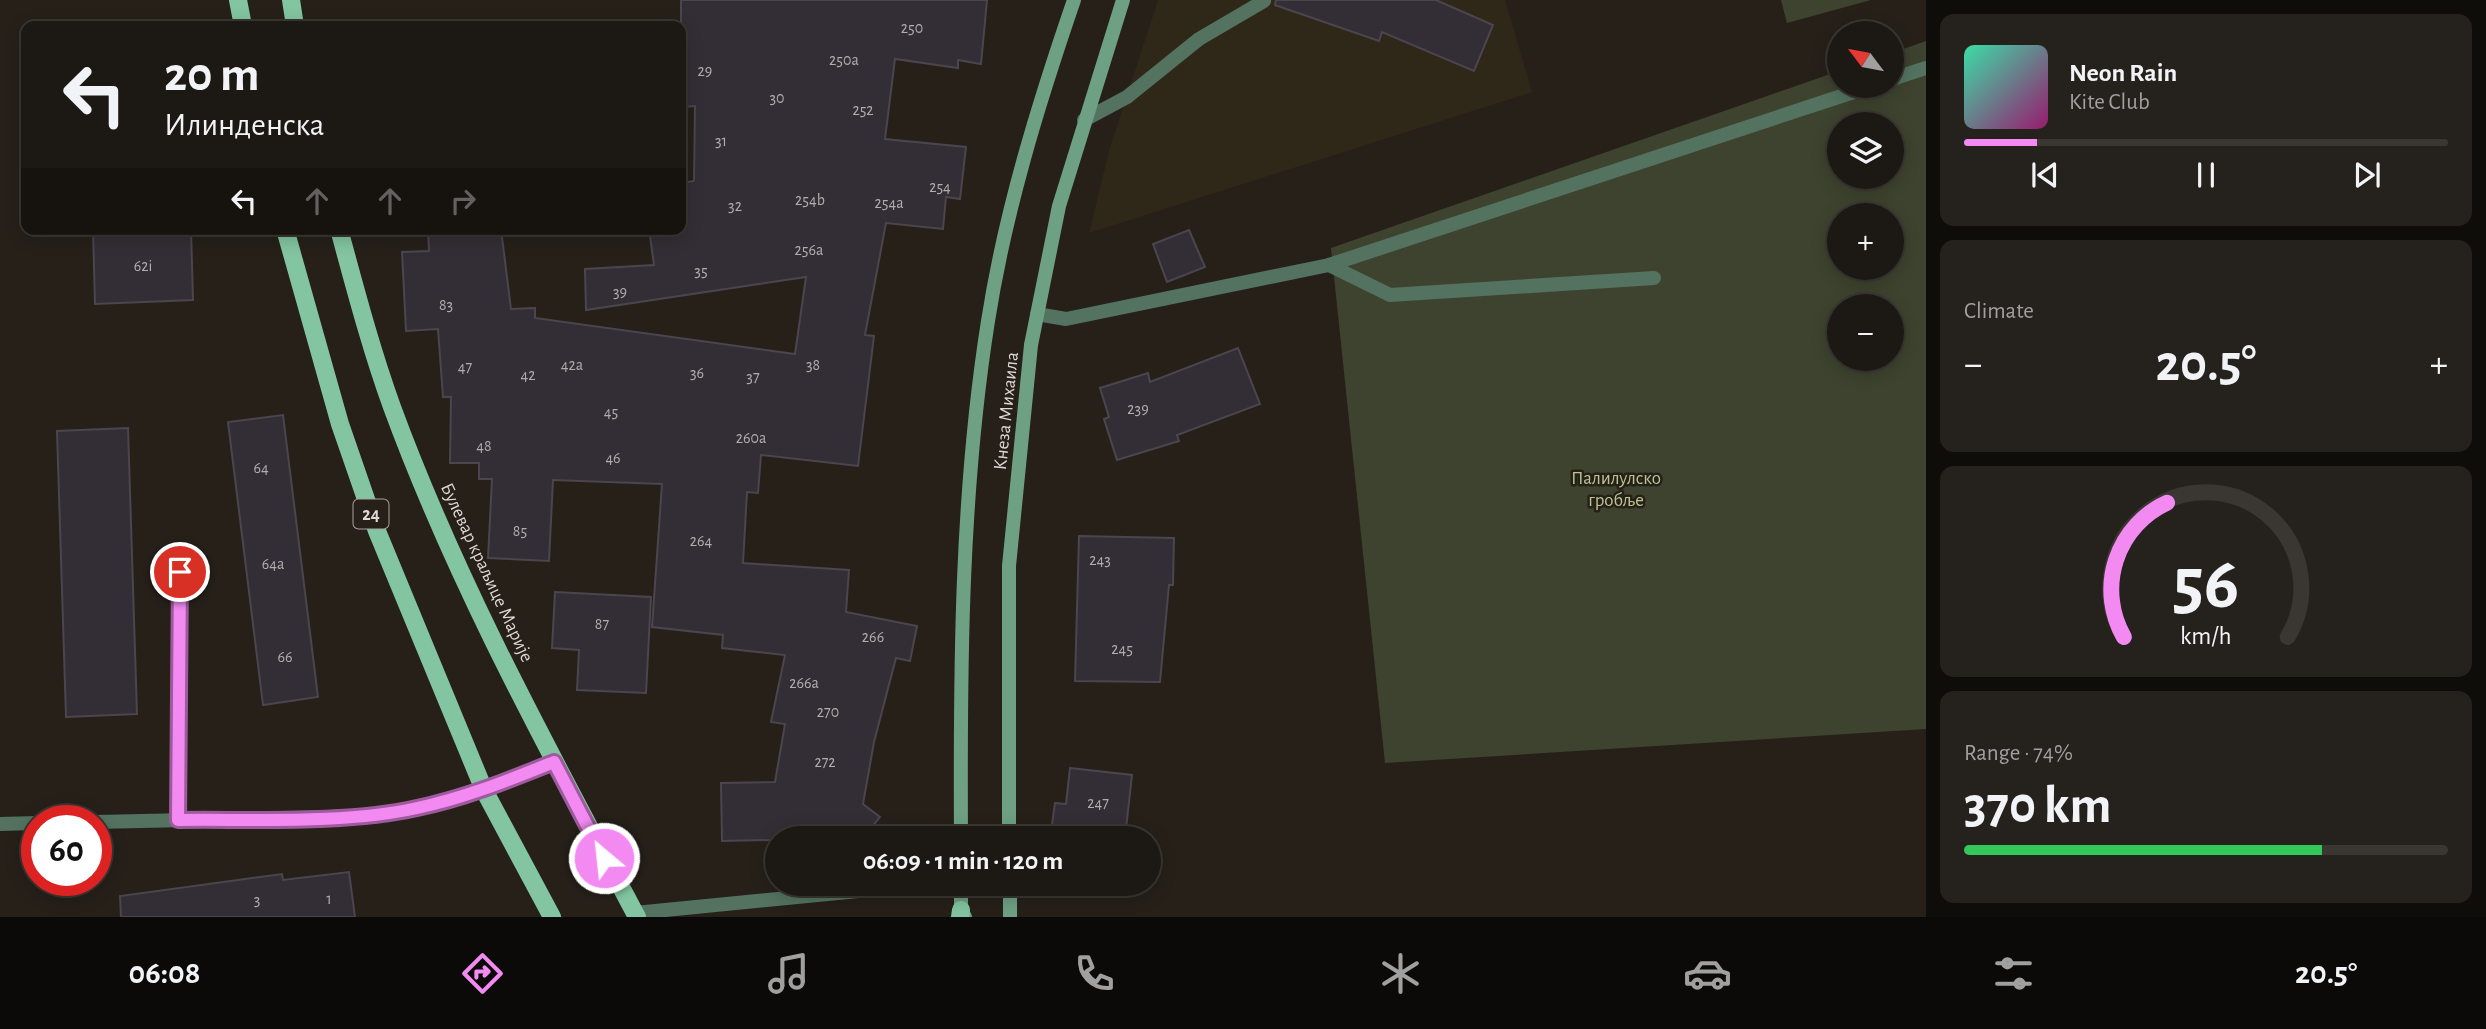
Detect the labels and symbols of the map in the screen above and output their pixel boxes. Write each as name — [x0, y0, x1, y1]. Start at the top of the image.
house number: 250 — [901, 20, 923, 36]
north arrow — [1827, 21, 1904, 98]
house number: 250a — [829, 52, 859, 68]
house number: 29 — [698, 63, 712, 79]
house number: 30 — [769, 90, 785, 106]
house number: 252 — [852, 102, 874, 118]
house number: 31 — [715, 133, 727, 149]
house number: 254 — [929, 179, 951, 195]
house number: 254b — [795, 192, 825, 208]
house number: 254a — [874, 195, 904, 211]
house number: 32 — [728, 198, 742, 214]
house number: 256a — [795, 242, 823, 258]
house number: 62i — [134, 258, 152, 274]
house number: 35 — [694, 263, 708, 279]
house number: 39 — [613, 284, 627, 300]
house number: 83 — [439, 297, 453, 313]
street label: Кнеза Михаила — [991, 351, 1022, 471]
house number: 42a — [561, 357, 583, 373]
house number: 38 — [806, 357, 820, 373]
house number: 47 — [458, 359, 473, 375]
house number: 36 — [690, 365, 704, 381]
house number: 42 — [521, 367, 535, 383]
house number: 37 — [746, 369, 760, 385]
house number: 239 — [1127, 401, 1149, 417]
house number: 45 — [604, 404, 618, 420]
house number: 260a — [736, 430, 766, 446]
house number: 48 — [476, 438, 492, 454]
house number: 46 — [605, 450, 621, 466]
house number: 64 — [253, 460, 269, 476]
park label: Палилулско гробље — [1571, 469, 1661, 510]
street label: Булевар краљице Марије — [437, 480, 536, 665]
road number: 24 — [354, 500, 388, 528]
house number: 85 — [513, 523, 527, 539]
house number: 264 — [690, 533, 713, 549]
pin — [150, 542, 210, 602]
house number: 243 — [1089, 552, 1111, 568]
house number: 64a — [262, 556, 284, 572]
house number: 87 — [595, 616, 609, 632]
house number: 266 — [862, 629, 884, 645]
house number: 245 — [1111, 641, 1133, 657]
house number: 66 — [277, 649, 293, 665]
house number: 266a — [789, 675, 819, 691]
house number: 270 — [817, 704, 839, 720]
house number: 272 — [814, 754, 836, 770]
house number: 247 — [1087, 795, 1109, 811]
speed limit sign: 60 — [21, 805, 112, 896]
position arrow — [567, 821, 641, 895]
house number: 1 — [326, 891, 332, 907]
house number: 3 — [254, 892, 260, 908]

